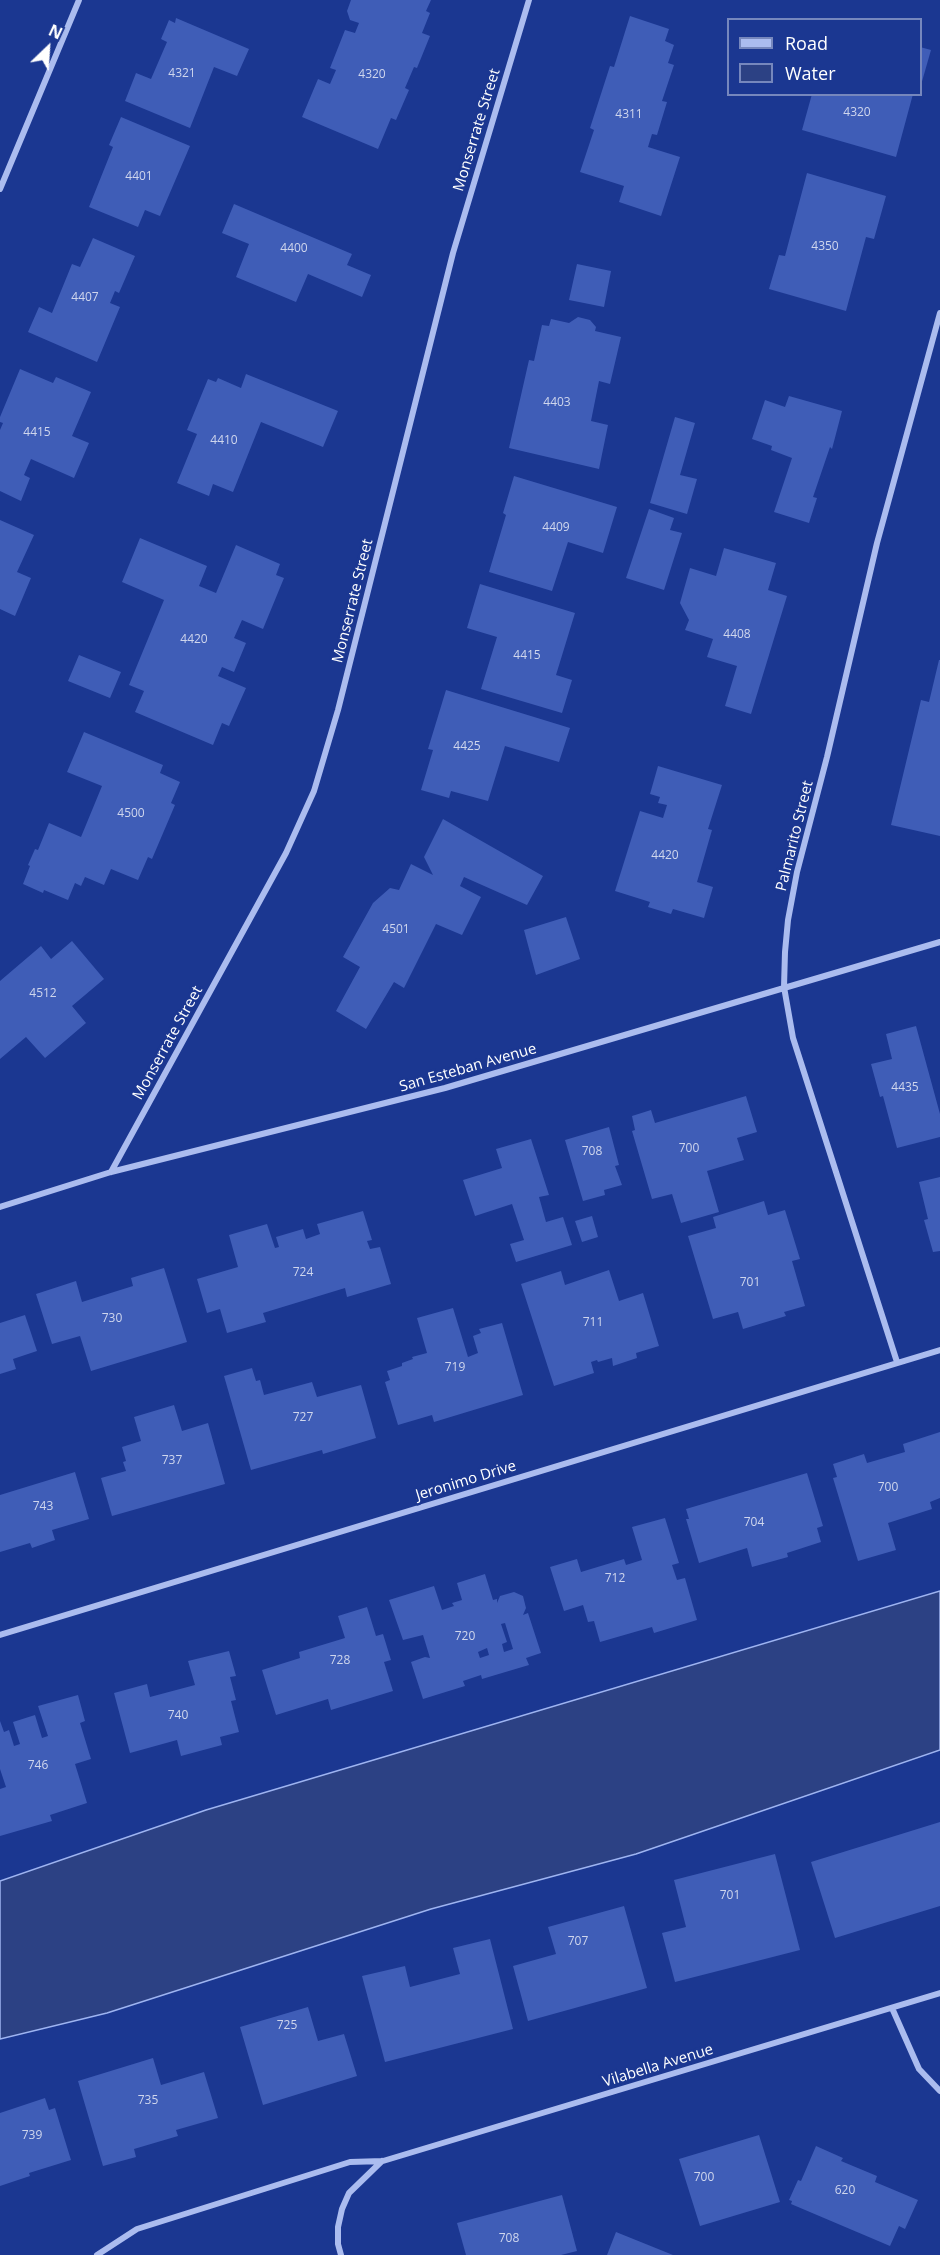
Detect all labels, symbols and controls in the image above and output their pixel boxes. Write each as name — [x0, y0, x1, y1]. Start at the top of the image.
north arrow — [18, 18, 78, 78]
legend — [727, 18, 922, 96]
text: N — [45, 19, 66, 44]
text: Road — [785, 31, 828, 55]
text: Water — [785, 61, 836, 85]
street label: Monserrate Street — [450, 66, 504, 194]
house number: 4321 — [168, 67, 196, 81]
house number: 4320 — [358, 68, 386, 82]
house number: 4320 — [843, 106, 871, 120]
house number: 4311 — [615, 108, 643, 122]
house number: 4401 — [125, 170, 153, 184]
house number: 4350 — [811, 240, 839, 254]
house number: 4400 — [280, 242, 308, 256]
house number: 4407 — [71, 291, 99, 305]
house number: 4403 — [543, 396, 571, 410]
house number: 4415 — [23, 426, 51, 440]
house number: 4410 — [210, 434, 238, 448]
house number: 4409 — [542, 521, 570, 535]
street label: Monserrate Street — [329, 537, 377, 665]
house number: 4408 — [723, 628, 751, 642]
house number: 4420 — [180, 633, 208, 647]
house number: 4415 — [513, 649, 541, 663]
house number: 4425 — [453, 740, 481, 754]
street label: Palmarito Street — [773, 779, 817, 893]
house number: 4500 — [117, 807, 145, 821]
house number: 4420 — [651, 849, 679, 863]
house number: 4501 — [382, 923, 410, 937]
street label: Monserrate Street — [129, 983, 207, 1103]
house number: 4512 — [29, 987, 57, 1001]
street label: San Esteban Avenue — [397, 1040, 539, 1096]
house number: 4435 — [891, 1081, 919, 1095]
house number: 700 — [679, 1142, 699, 1156]
house number: 708 — [582, 1145, 602, 1159]
house number: 724 — [293, 1266, 313, 1280]
house number: 701 — [740, 1276, 760, 1290]
house number: 730 — [102, 1312, 122, 1326]
house number: 711 — [583, 1316, 603, 1330]
house number: 719 — [445, 1361, 465, 1375]
house number: 727 — [293, 1411, 313, 1425]
house number: 737 — [162, 1454, 182, 1468]
street label: Jeronimo Drive — [414, 1457, 518, 1505]
house number: 700 — [878, 1481, 898, 1495]
house number: 743 — [33, 1500, 53, 1514]
house number: 704 — [744, 1516, 764, 1530]
house number: 712 — [605, 1572, 625, 1586]
house number: 720 — [455, 1630, 475, 1644]
house number: 728 — [330, 1654, 350, 1668]
house number: 740 — [168, 1709, 188, 1723]
house number: 746 — [28, 1759, 48, 1773]
house number: 701 — [720, 1889, 740, 1903]
house number: 707 — [568, 1935, 588, 1949]
house number: 725 — [277, 2019, 297, 2033]
street label: Vilabella Avenue — [601, 2041, 715, 2091]
house number: 735 — [138, 2094, 158, 2108]
house number: 739 — [22, 2129, 42, 2143]
house number: 700 — [694, 2171, 714, 2185]
house number: 620 — [835, 2184, 855, 2198]
house number: 708 — [499, 2232, 519, 2246]

